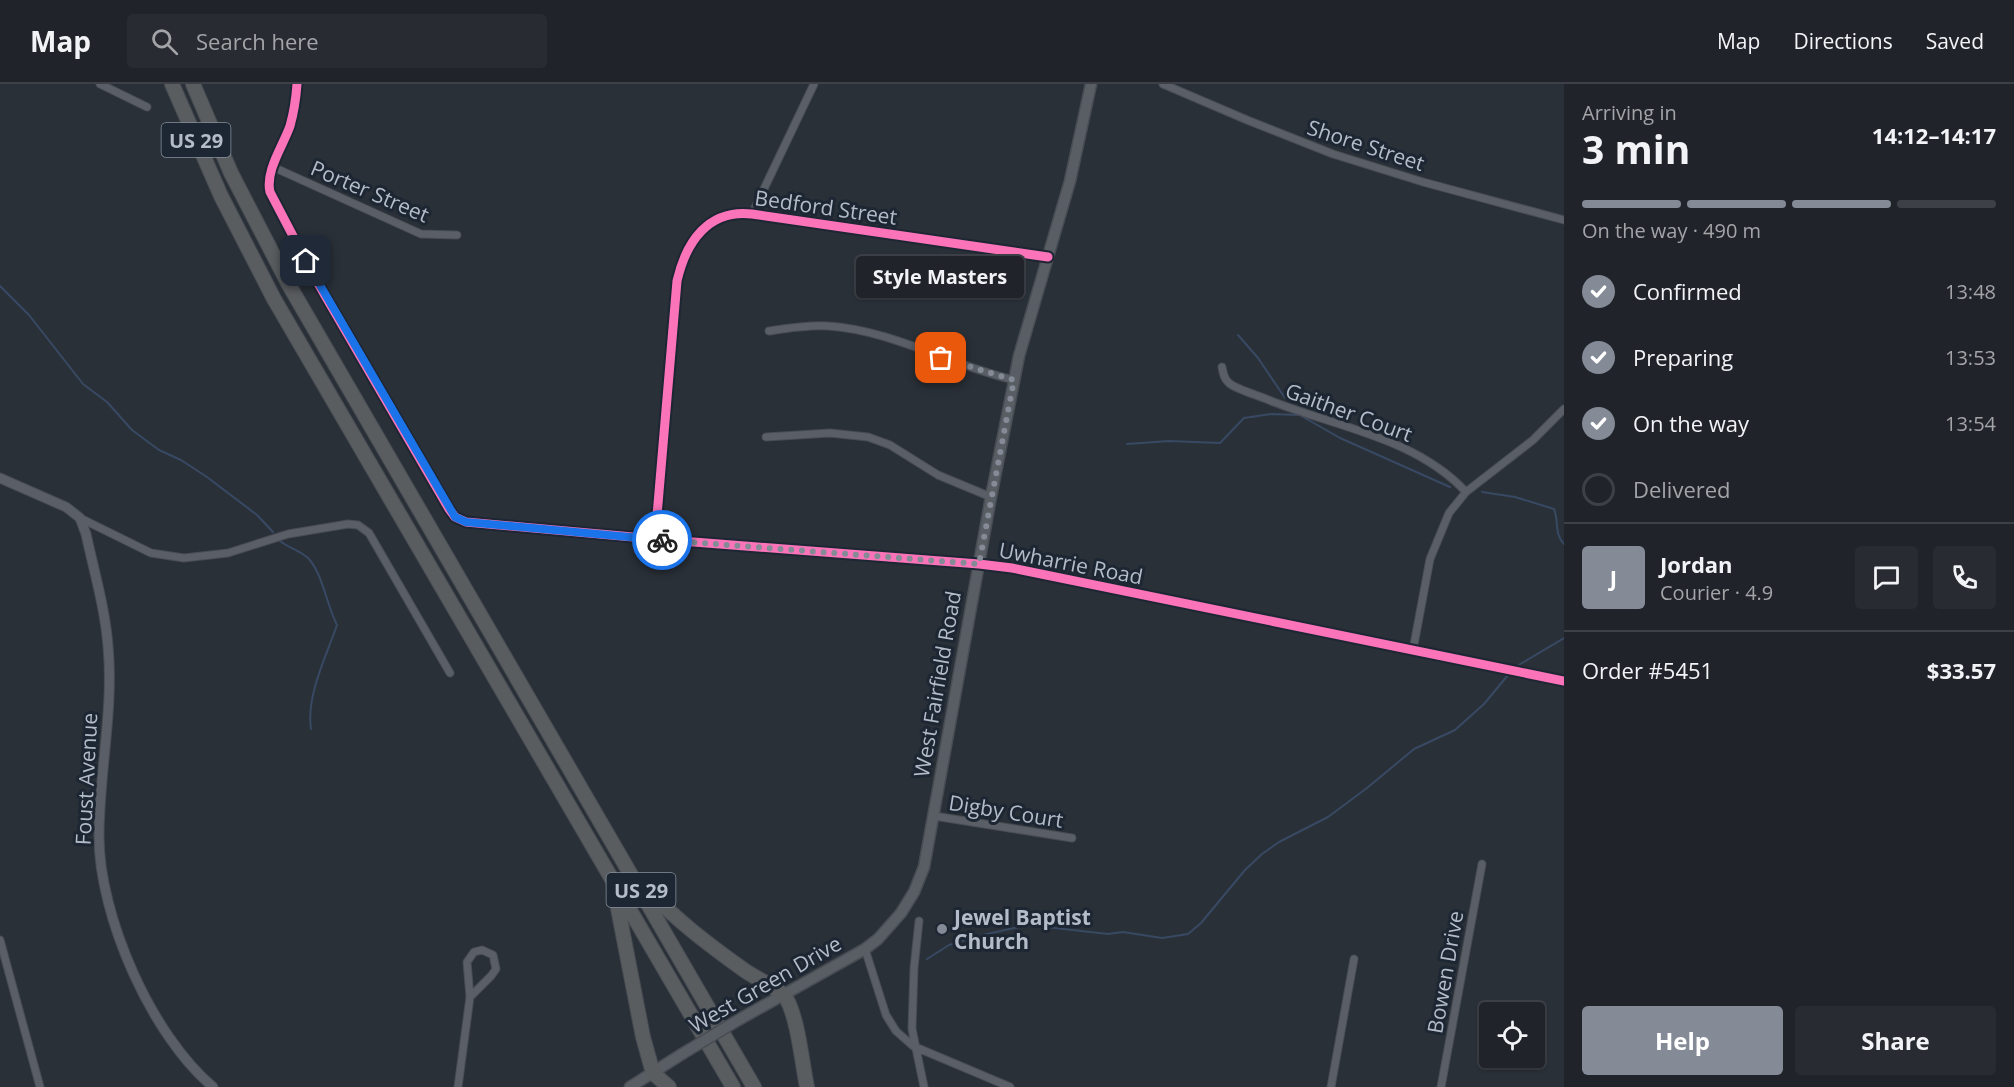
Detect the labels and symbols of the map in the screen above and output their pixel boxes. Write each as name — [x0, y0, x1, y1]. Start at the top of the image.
street label: Shore Street — [1304, 113, 1428, 177]
road number: US 29 — [162, 123, 230, 157]
street label: Porter Street — [307, 154, 433, 228]
street label: Bedford Street — [753, 183, 899, 231]
pin — [280, 235, 331, 286]
callout: Style Masters — [857, 256, 1025, 298]
pin — [915, 332, 966, 383]
street label: Gaither Court — [1282, 376, 1416, 448]
courier — [632, 510, 692, 570]
street label: Uwharrie Road — [997, 535, 1145, 591]
street label: West Fairfield Road — [907, 589, 967, 779]
street label: Foust Avenue — [69, 712, 103, 846]
street label: Digby Court — [947, 788, 1065, 834]
road number: US 29 — [606, 873, 676, 907]
place label: Jewel Baptist Church — [952, 903, 1091, 955]
street label: Bowen Drive — [1420, 909, 1470, 1035]
marker: Jewel Baptist Church — [935, 922, 949, 936]
street label: West Green Drive — [684, 929, 846, 1039]

